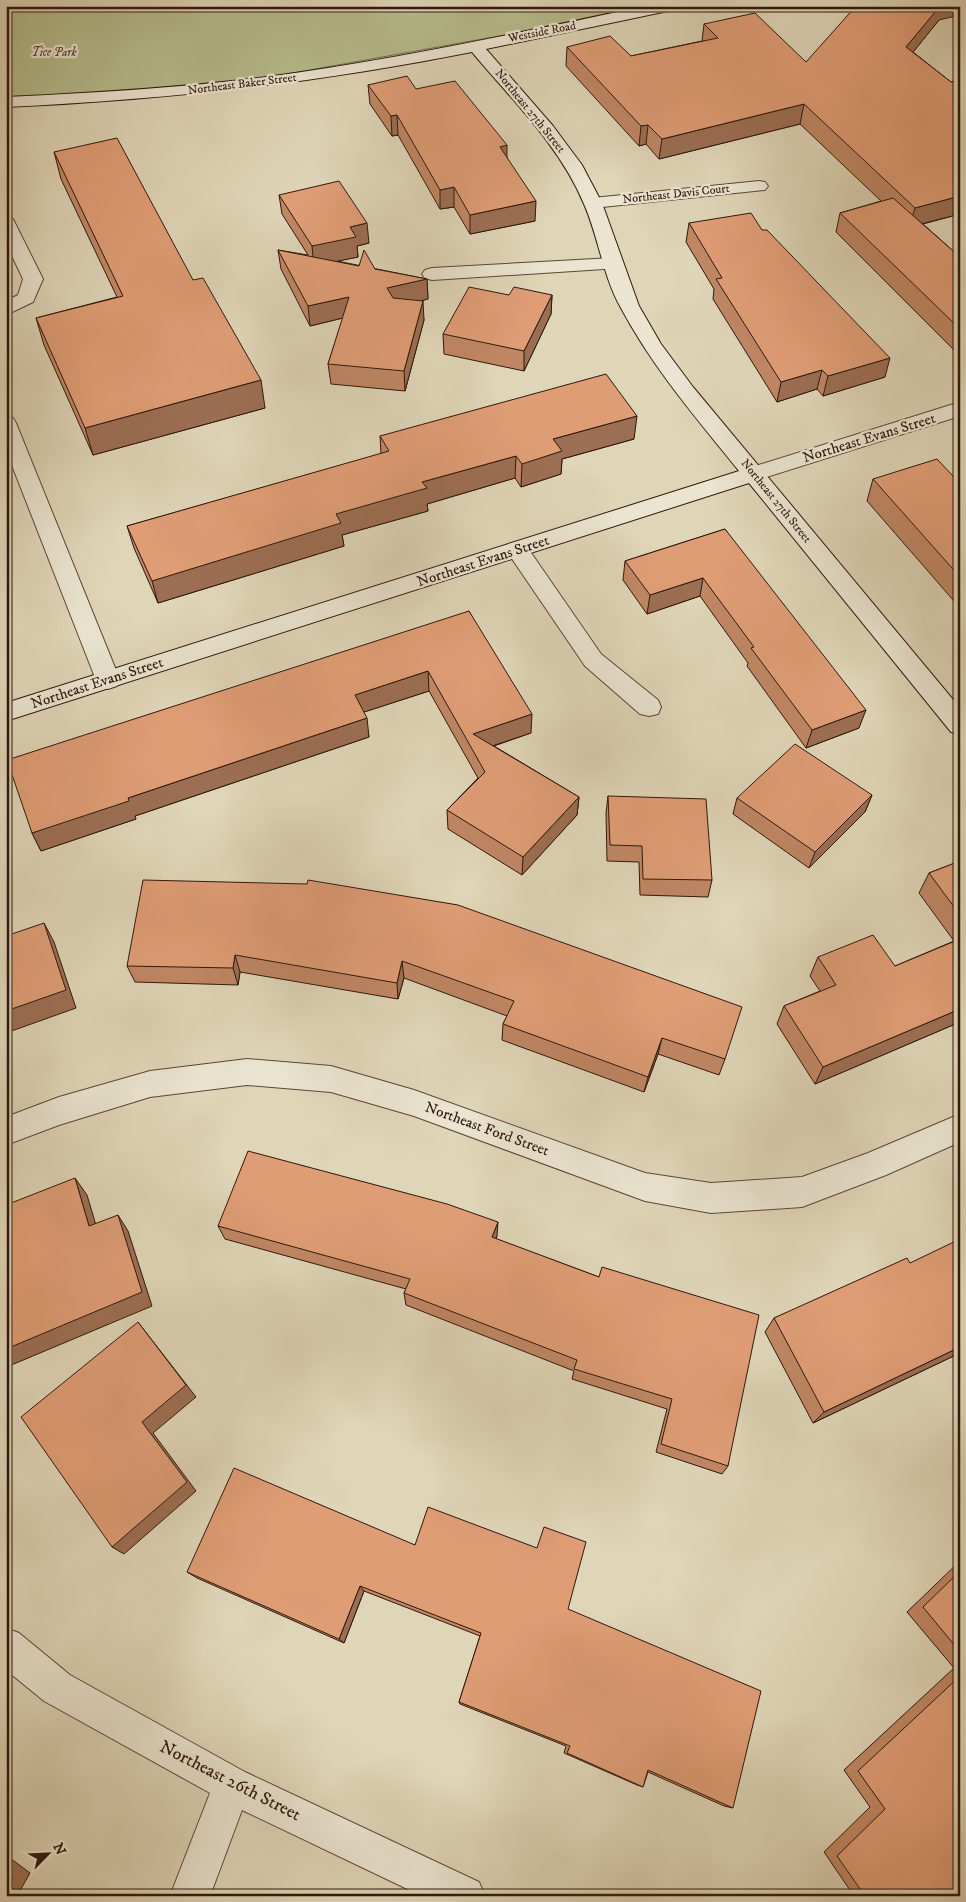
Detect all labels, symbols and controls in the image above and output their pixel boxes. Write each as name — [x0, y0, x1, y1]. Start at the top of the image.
street label: Westside Road — [506, 18, 577, 46]
park label: Tice Park — [31, 45, 77, 60]
street label: Northeast 27th Street — [492, 66, 568, 156]
street label: Northeast Baker Street — [187, 70, 297, 98]
street label: Northeast Davis Court — [622, 181, 730, 207]
street label: Northeast Evans Street — [800, 409, 938, 467]
street label: Northeast 27th Street — [738, 456, 814, 546]
street label: Northeast Evans Street — [414, 531, 552, 591]
street label: Northeast Evans Street — [28, 653, 166, 713]
street label: Northeast Ford Street — [422, 1098, 552, 1160]
street label: Northeast 26th Street — [156, 1736, 304, 1826]
north arrow — [22, 1830, 72, 1880]
text: N — [48, 1840, 70, 1858]

